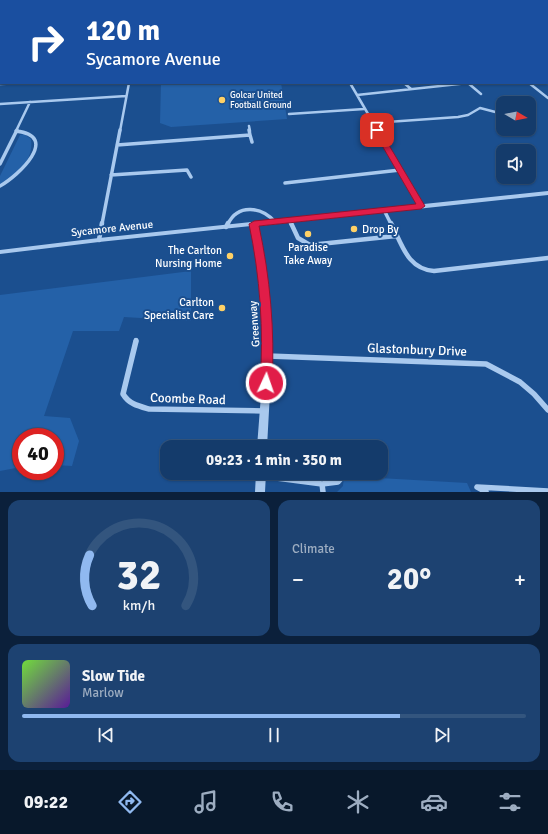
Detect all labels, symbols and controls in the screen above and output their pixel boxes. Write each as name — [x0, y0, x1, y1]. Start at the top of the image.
text: 120 m — [86, 14, 160, 48]
icon: right — [20, 16, 72, 68]
text: Sycamore Avenue — [86, 48, 221, 70]
place label: Golcar United Football Ground — [230, 90, 292, 111]
marker: Golcar United Football Ground — [217, 95, 227, 105]
north arrow — [496, 96, 536, 136]
map controls — [496, 96, 536, 184]
pin — [360, 113, 394, 147]
icon: arrive — [366, 119, 388, 141]
button: sound — [496, 144, 536, 184]
street label: Sycamore Avenue — [70, 218, 154, 239]
place label: Drop By — [362, 223, 399, 236]
marker: Drop By — [349, 224, 359, 234]
marker: Paradise Take Away — [303, 229, 313, 239]
place label: Paradise Take Away — [284, 241, 333, 267]
place label: The Carlton Nursing Home — [155, 244, 222, 270]
marker: The Carlton Nursing Home — [225, 251, 235, 261]
place label: Carlton Specialist Care — [144, 296, 214, 322]
street label: Greenway — [246, 300, 263, 347]
marker: Carlton Specialist Care — [217, 303, 227, 313]
street label: Glastonbury Drive — [367, 340, 467, 360]
position arrow — [245, 362, 287, 404]
street label: Coombe Road — [150, 390, 226, 408]
speed limit sign: 40 — [12, 428, 64, 480]
text: 09:23 · 1 min · 350 m — [206, 451, 342, 469]
text: Climate — [292, 541, 335, 557]
text: 32 — [117, 550, 161, 601]
text: 20° — [387, 561, 431, 598]
text: − — [292, 566, 304, 593]
text: + — [514, 566, 526, 593]
text: km/h — [123, 597, 155, 614]
text: Slow Tide — [82, 667, 145, 685]
text: Marlow — [82, 685, 124, 701]
icon: previous — [95, 724, 117, 746]
icon: pause — [263, 724, 285, 746]
icon: next — [431, 724, 453, 746]
icon: directions — [116, 788, 144, 816]
icon: music — [192, 788, 220, 816]
icon: phone — [268, 788, 296, 816]
icon: climate — [344, 788, 372, 816]
icon: car — [420, 788, 448, 816]
icon: filters — [496, 788, 524, 816]
text: 09:22 — [24, 791, 68, 813]

